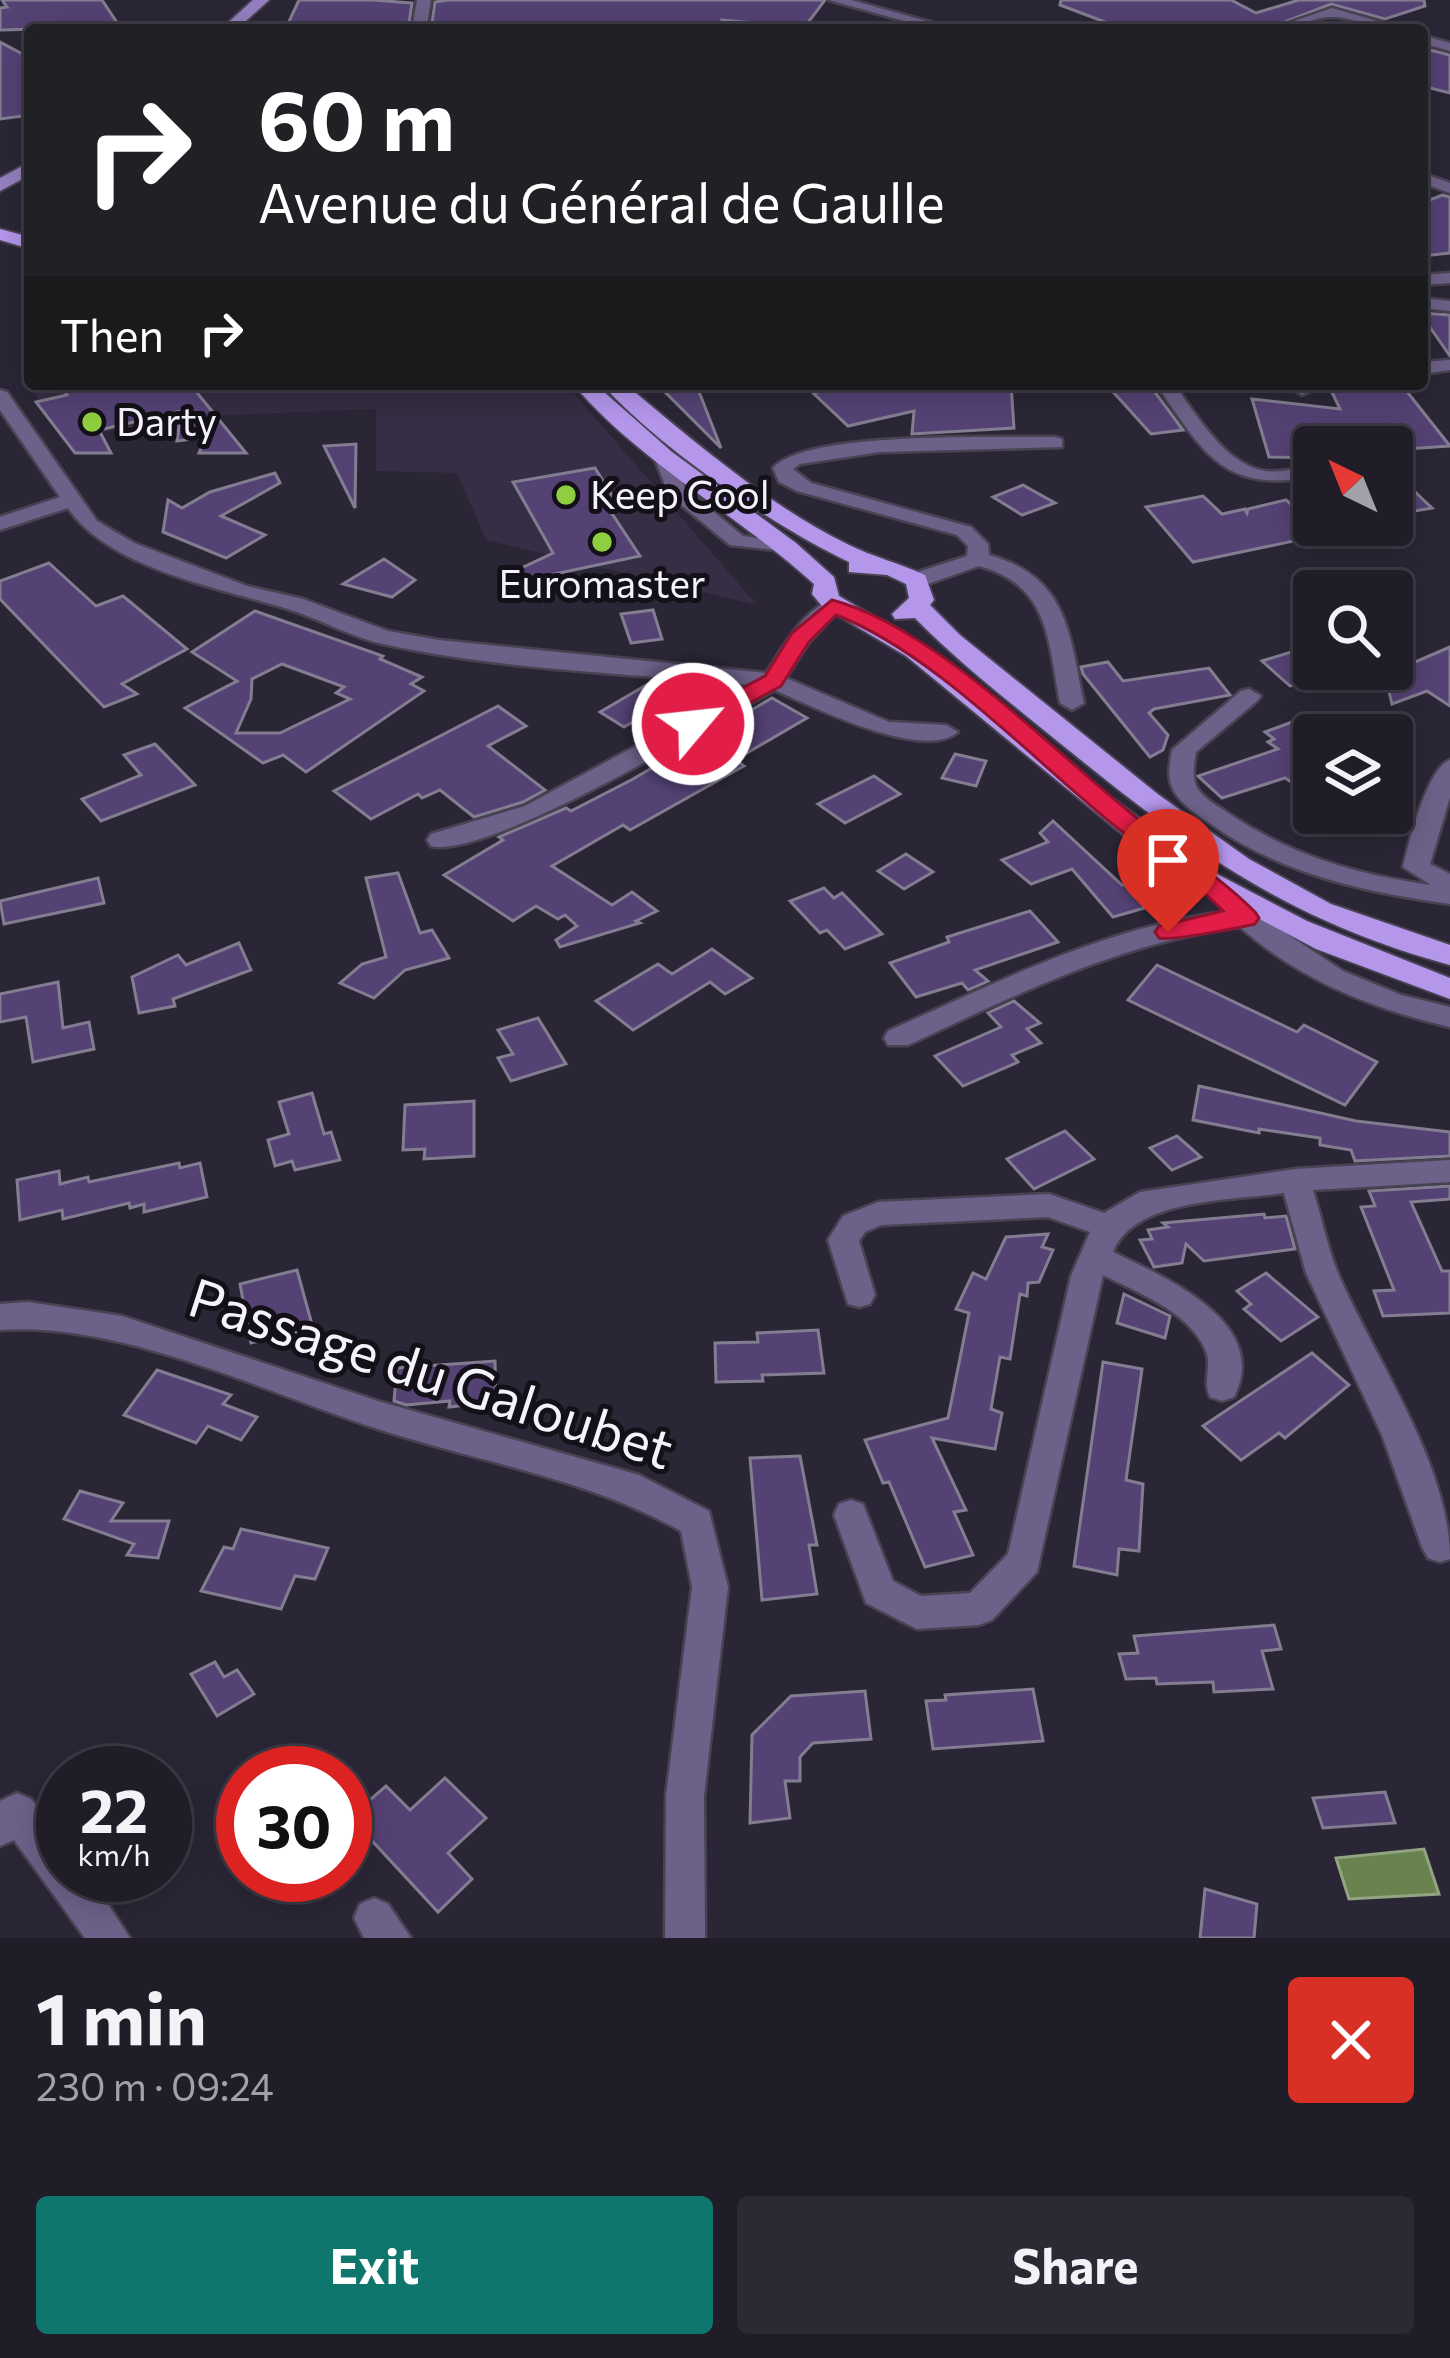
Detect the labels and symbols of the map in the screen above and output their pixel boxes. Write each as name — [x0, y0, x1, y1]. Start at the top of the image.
place label: Darty — [116, 396, 217, 444]
marker: Darty — [79, 409, 105, 435]
north arrow — [1293, 426, 1413, 546]
place label: Keep Cool — [590, 469, 770, 517]
marker: Keep Cool — [553, 482, 579, 508]
marker: Euromaster — [589, 529, 615, 555]
place label: Euromaster — [498, 558, 706, 606]
position arrow — [630, 661, 756, 787]
pin — [1117, 809, 1219, 932]
street label: Passage du Galoubet — [182, 1262, 682, 1481]
speed limit sign: 30 — [216, 1746, 372, 1902]

